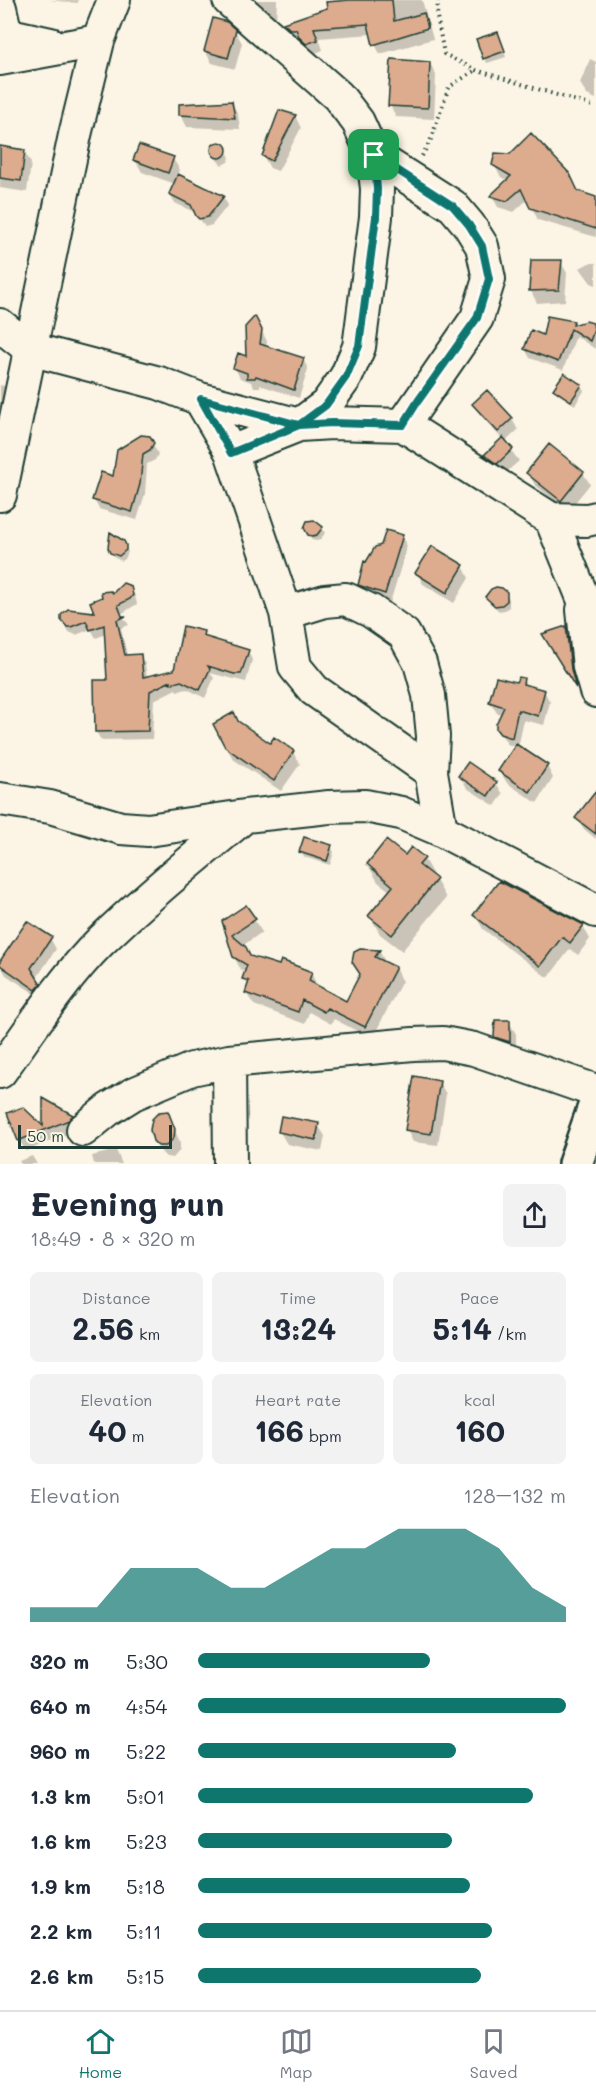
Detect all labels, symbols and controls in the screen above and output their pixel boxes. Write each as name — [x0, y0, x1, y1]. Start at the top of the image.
pin — [348, 129, 399, 180]
icon: arrive — [357, 138, 390, 171]
scale bar — [18, 1122, 172, 1150]
text: 50 m — [27, 1125, 64, 1146]
text: Evening run — [30, 1181, 224, 1224]
button: share — [503, 1184, 566, 1247]
text: 18:49 · 8 × 320 m — [30, 1225, 196, 1251]
text: Distance — [82, 1287, 151, 1308]
text: Time — [280, 1287, 316, 1308]
text: Pace — [460, 1287, 499, 1308]
text: 2.56 — [72, 1308, 134, 1348]
text: 13:24 — [260, 1308, 336, 1348]
text: 5:14 — [433, 1308, 492, 1348]
text: km — [134, 1323, 160, 1344]
text: /km — [492, 1323, 527, 1344]
text: Elevation — [80, 1389, 152, 1410]
text: Heart rate — [255, 1389, 341, 1410]
text: kcal — [464, 1389, 496, 1410]
text: 40 — [88, 1410, 127, 1450]
text: 166 — [254, 1410, 304, 1450]
text: 160 — [454, 1410, 505, 1450]
text: m — [127, 1425, 144, 1446]
text: bpm — [304, 1425, 342, 1446]
text: Elevation — [30, 1482, 120, 1508]
text: 128–132 m — [463, 1482, 566, 1508]
text: 320 m — [30, 1648, 89, 1674]
text: 5:30 — [126, 1648, 168, 1674]
text: 640 m — [30, 1693, 91, 1719]
text: 4:54 — [126, 1693, 167, 1719]
text: 960 m — [30, 1738, 90, 1764]
text: 5:22 — [126, 1738, 166, 1764]
text: 1.3 km — [30, 1783, 91, 1809]
text: 5:01 — [126, 1783, 165, 1809]
text: 1.6 km — [30, 1828, 91, 1854]
text: 5:23 — [126, 1828, 167, 1854]
text: 1.9 km — [30, 1873, 91, 1899]
text: 5:18 — [126, 1873, 165, 1899]
text: 2.2 km — [30, 1918, 92, 1944]
text: 5:11 — [126, 1918, 162, 1944]
text: 2.6 km — [30, 1963, 93, 1989]
text: 5:15 — [126, 1963, 164, 1989]
tab: Home — [79, 2025, 122, 2082]
tab: Map — [280, 2025, 313, 2082]
tab: Saved — [470, 2025, 517, 2082]

